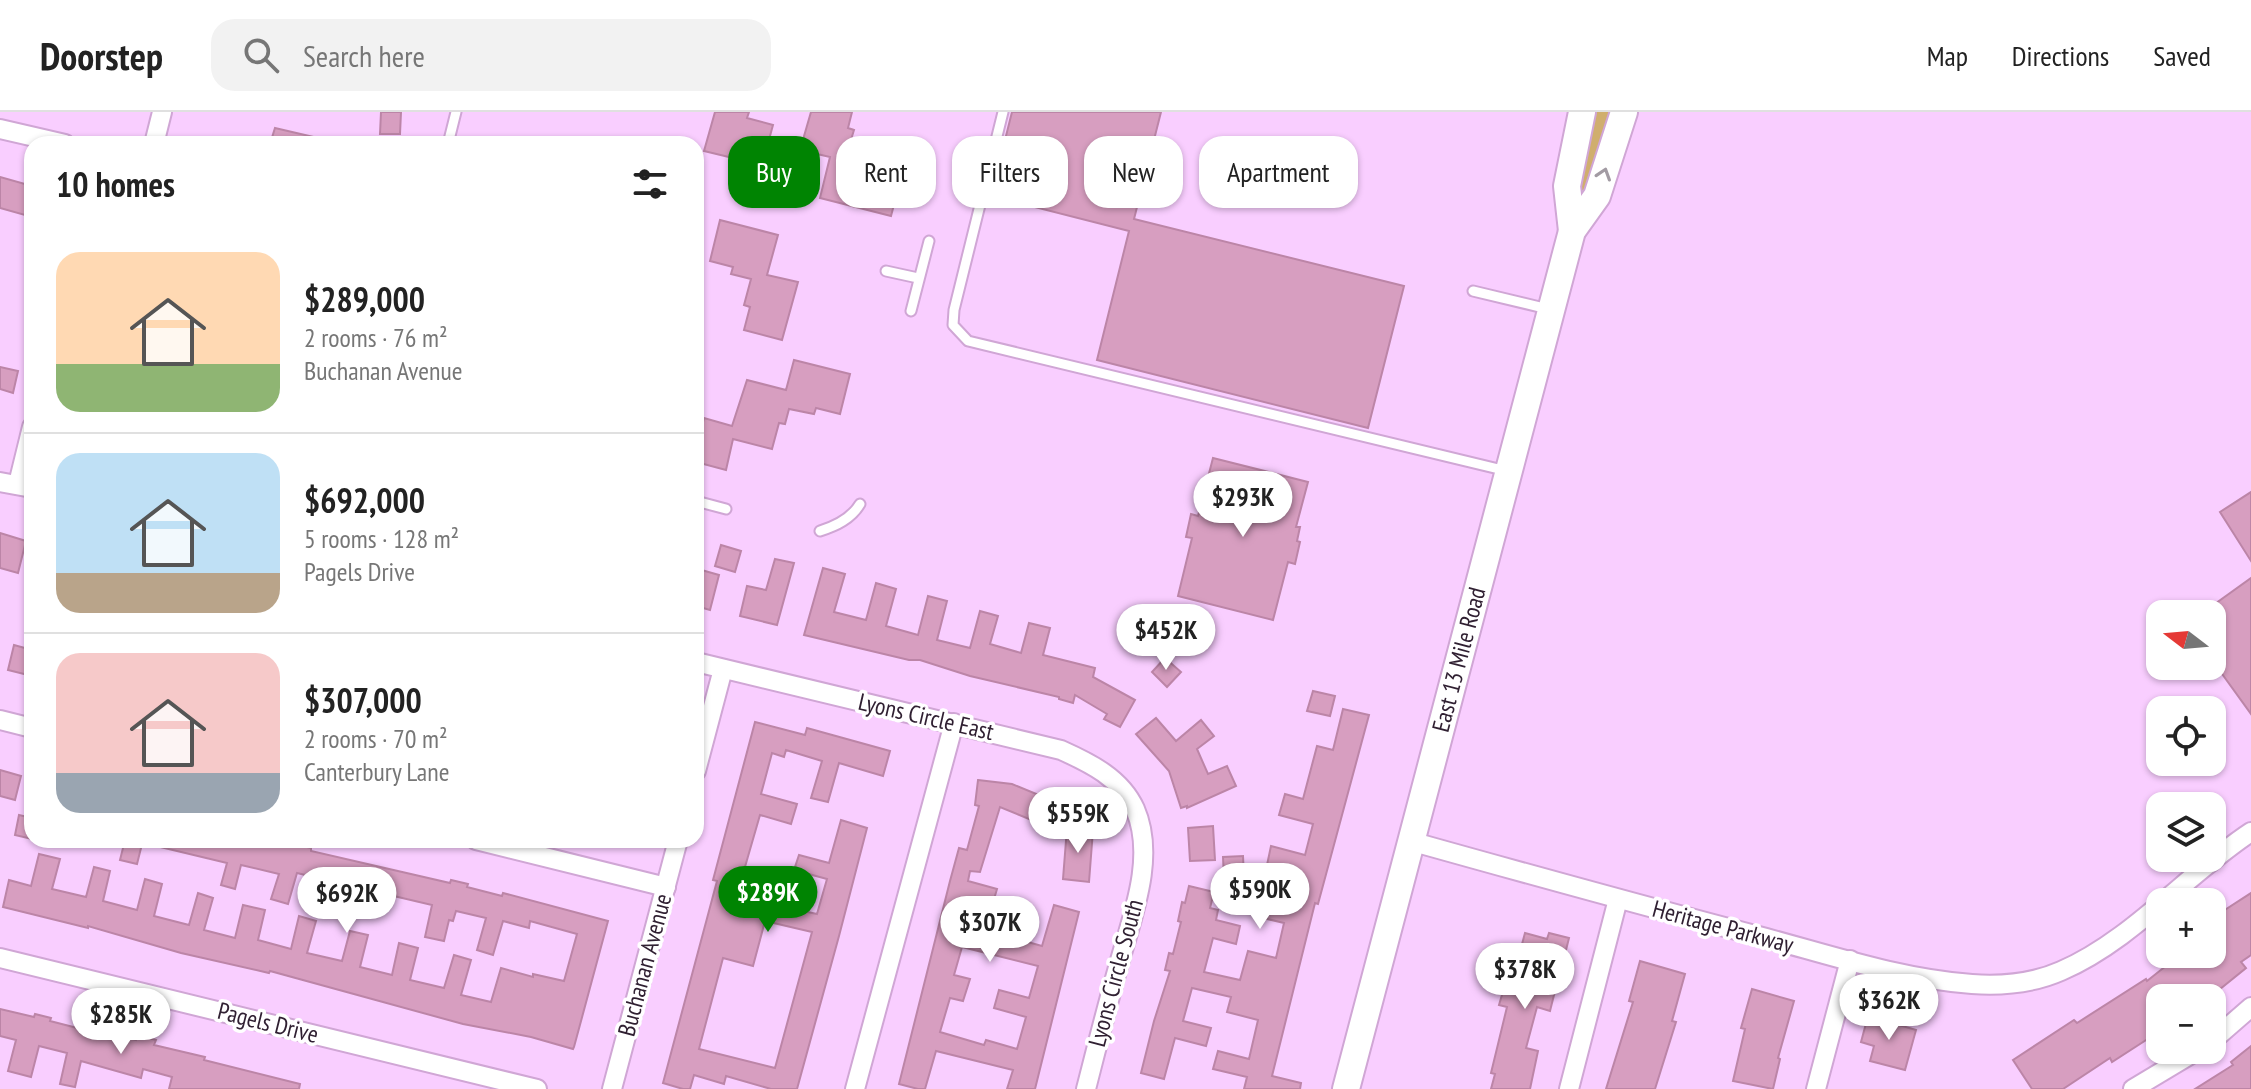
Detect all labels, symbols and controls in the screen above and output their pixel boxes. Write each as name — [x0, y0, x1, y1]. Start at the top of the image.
search box — [211, 19, 771, 91]
text: Doorstep — [40, 31, 163, 80]
icon: search — [239, 33, 283, 77]
text: Search here — [303, 36, 425, 75]
text: Map — [1927, 37, 1968, 74]
text: Directions — [2012, 37, 2109, 74]
text: Saved — [2153, 37, 2211, 74]
chip: Buy — [728, 136, 820, 208]
chip: Rent — [836, 136, 936, 208]
chip: Filters — [952, 136, 1068, 208]
chip: New — [1084, 136, 1183, 208]
chip: Apartment — [1199, 136, 1358, 208]
text: 10 homes — [56, 162, 175, 206]
icon: filters — [628, 162, 672, 206]
one-way arrow — [1594, 168, 1610, 182]
text: $289,000 — [304, 277, 425, 321]
icon: home — [120, 284, 216, 380]
text: 2 rooms · 76 m² — [304, 321, 448, 354]
text: Buchanan Avenue — [304, 354, 462, 387]
pin: $293K — [1187, 471, 1299, 539]
text: $692,000 — [304, 478, 425, 522]
text: $293K — [1211, 480, 1275, 513]
icon: home — [120, 485, 216, 581]
text: 5 rooms · 128 m² — [304, 522, 459, 555]
text: Pagels Drive — [304, 555, 415, 588]
street label: East 13 Mile Road — [1425, 584, 1493, 735]
north arrow — [2146, 600, 2226, 680]
map controls — [2146, 600, 2226, 1064]
pin: $452K — [1110, 604, 1222, 672]
text: $452K — [1134, 613, 1198, 646]
text: $307,000 — [304, 678, 422, 722]
icon: home — [120, 685, 216, 781]
street label: Lyons Circle East — [856, 686, 997, 747]
button: locate — [2146, 696, 2226, 776]
text: 2 rooms · 70 m² — [304, 722, 448, 755]
text: Canterbury Lane — [304, 755, 449, 788]
pin: $559K — [1022, 787, 1134, 855]
button: layers — [2146, 792, 2226, 872]
text: $559K — [1046, 796, 1110, 829]
pin: $590K — [1204, 863, 1316, 931]
pin: $289K — [712, 866, 824, 934]
pin: $692K — [291, 867, 403, 935]
text: $590K — [1228, 872, 1292, 905]
text: $289K — [736, 875, 800, 908]
text: $692K — [315, 876, 379, 909]
button: + — [2146, 888, 2226, 968]
street label: Buchanan Avenue — [611, 890, 678, 1040]
street label: Heritage Parkway — [1649, 893, 1797, 960]
pin: $307K — [934, 896, 1046, 964]
street label: Lyons Circle South — [1081, 896, 1150, 1050]
text: $307K — [958, 905, 1022, 938]
pin: $378K — [1469, 943, 1581, 1011]
text: $378K — [1493, 952, 1557, 985]
pin: $362K — [1833, 974, 1945, 1042]
text: $362K — [1857, 983, 1921, 1016]
button: − — [2146, 984, 2226, 1064]
pin: $285K — [65, 988, 177, 1056]
street label: Pagels Drive — [215, 995, 322, 1050]
text: $285K — [89, 997, 153, 1030]

